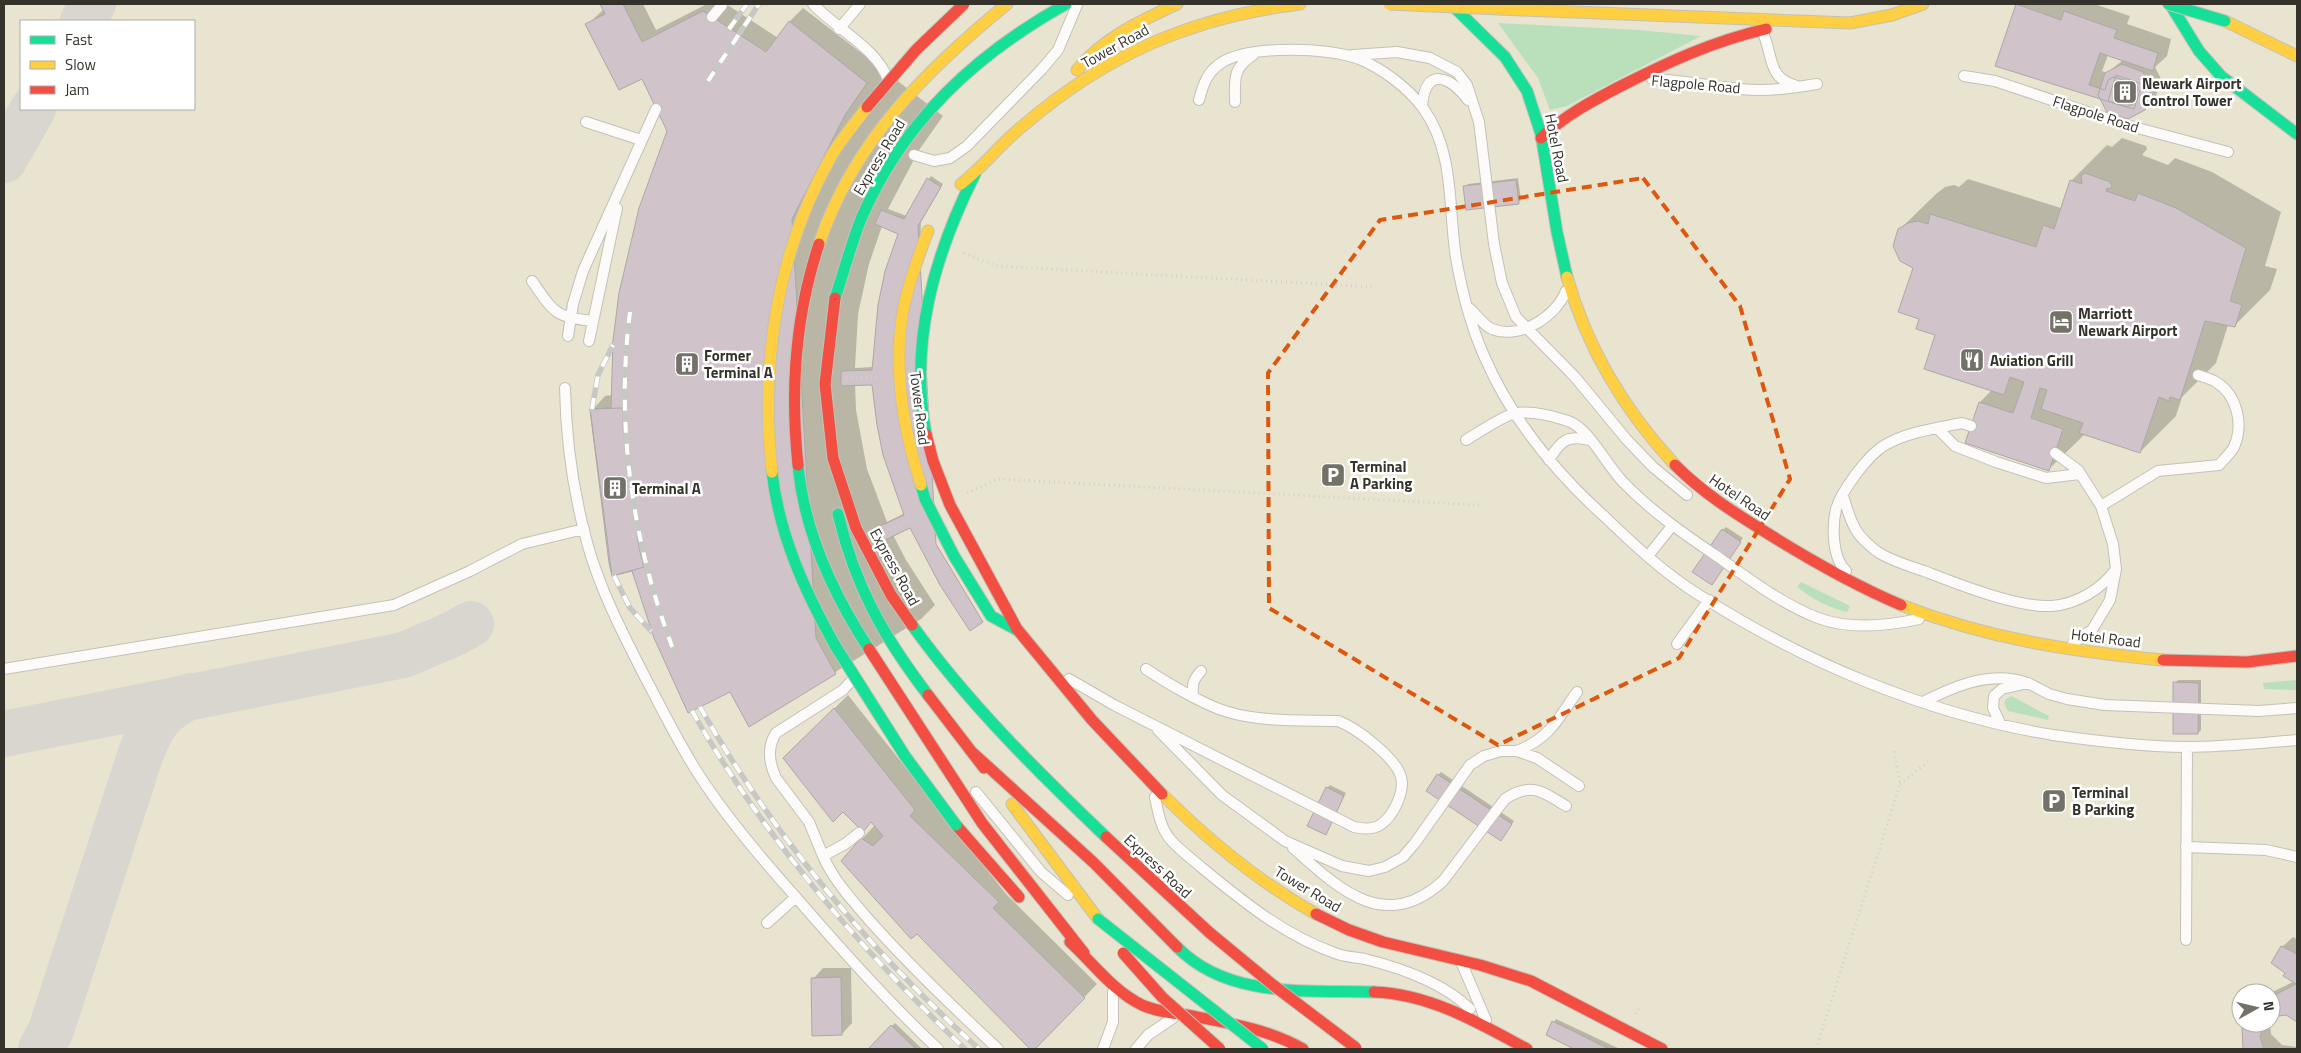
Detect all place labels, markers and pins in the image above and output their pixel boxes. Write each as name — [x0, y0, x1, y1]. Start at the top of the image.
place label: Newark Airport Control Tower — [2142, 72, 2242, 112]
building icon: Newark Airport Control Tower — [2112, 79, 2138, 105]
place label: Marriott Newark Airport — [2078, 302, 2178, 342]
hotel icon: Marriott Newark Airport — [2048, 309, 2074, 335]
place label: Former Terminal A — [704, 344, 773, 384]
restaurant icon: Aviation Grill — [1959, 347, 1985, 373]
place label: Aviation Grill — [1990, 349, 2073, 372]
building icon: Former Terminal A — [674, 351, 700, 377]
place label: Terminal A Parking — [1350, 455, 1412, 495]
parking icon: Terminal A Parking — [1320, 462, 1346, 488]
building icon: Terminal A — [602, 475, 628, 501]
place label: Terminal A — [632, 477, 701, 500]
place label: Terminal B Parking — [2072, 781, 2134, 821]
parking icon: Terminal B Parking — [2041, 788, 2067, 814]

